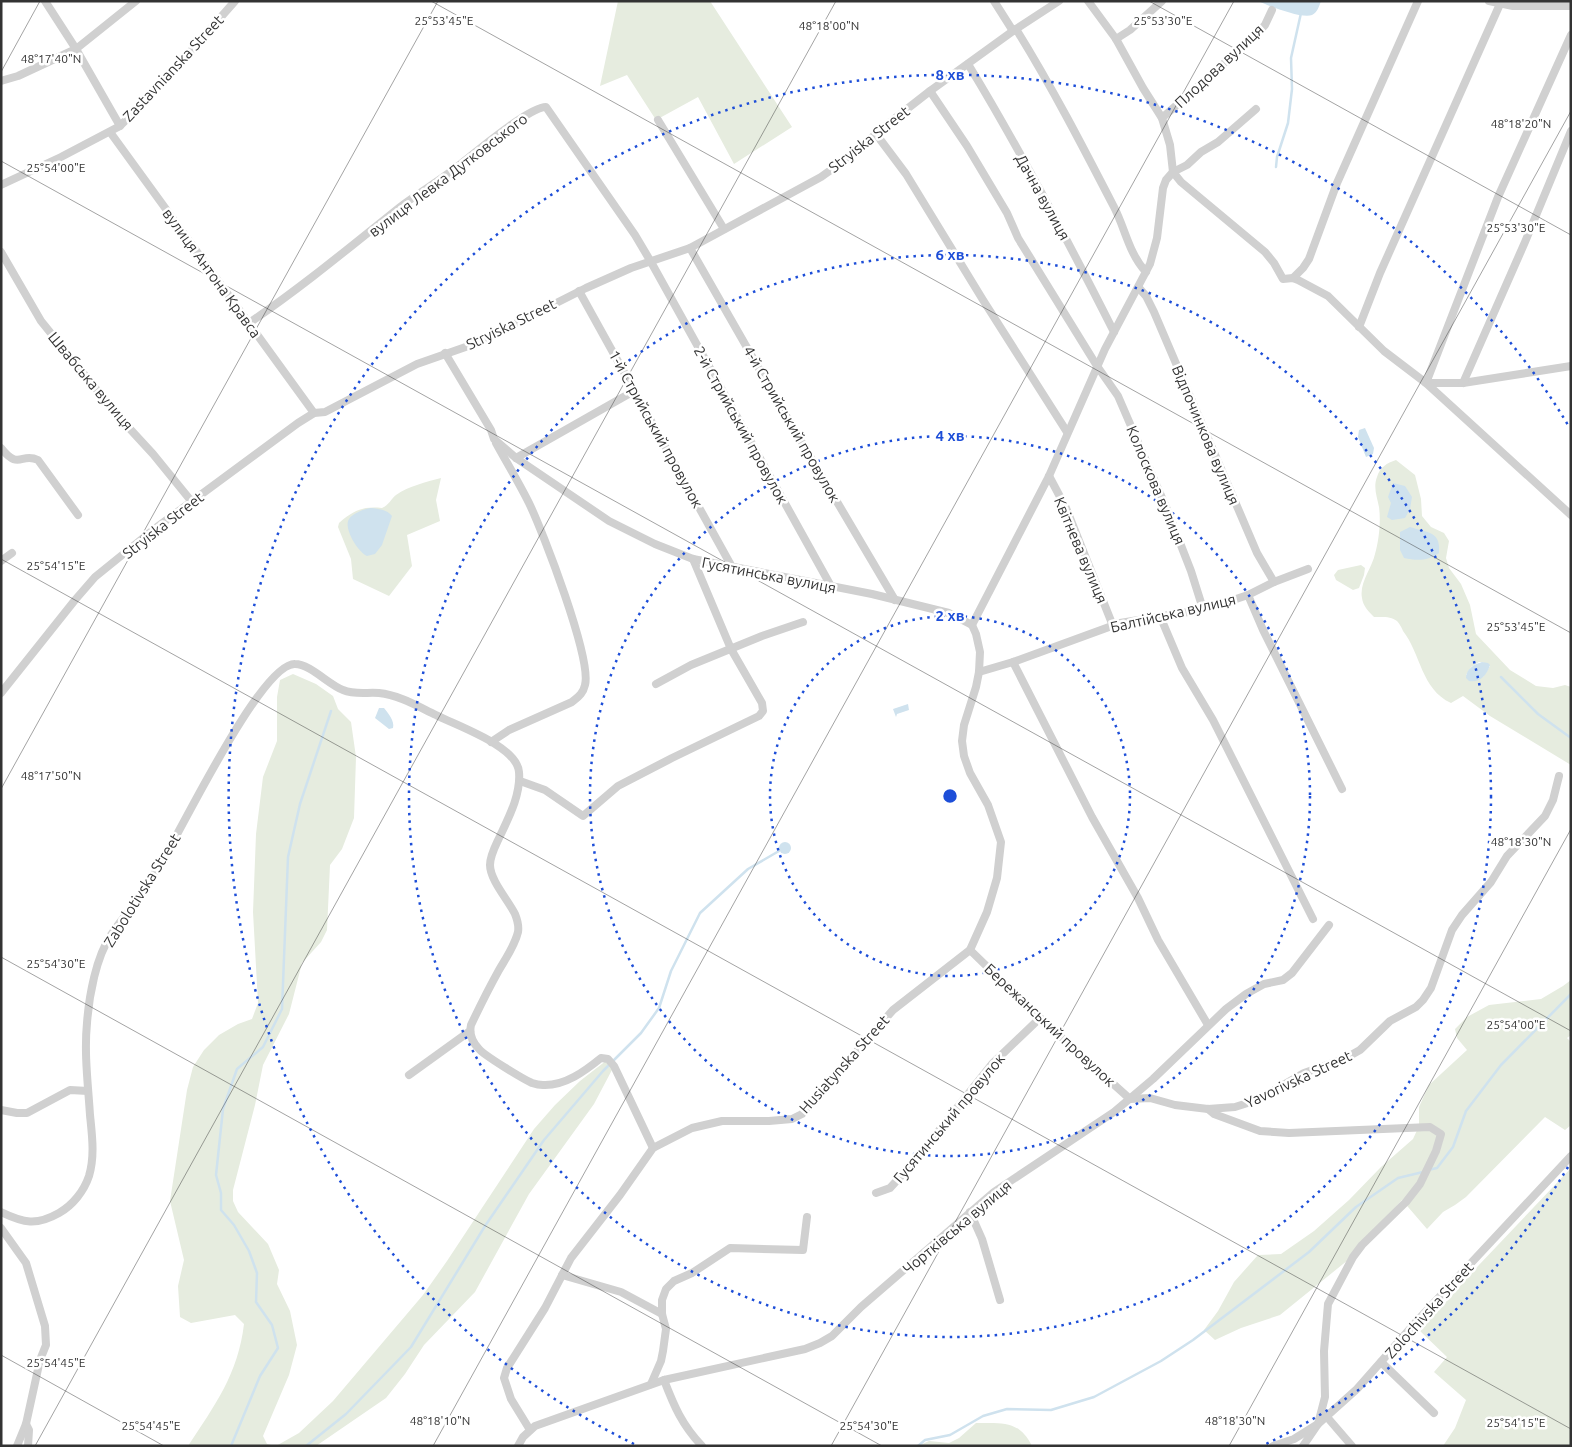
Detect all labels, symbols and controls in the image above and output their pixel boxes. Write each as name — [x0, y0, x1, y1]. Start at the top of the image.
street label: Zastavnianska Street — [119, 11, 227, 125]
text: 25°53'45"E — [415, 14, 474, 27]
text: 25°53'30"E — [1134, 14, 1193, 27]
text: 48°18'00"N — [799, 19, 859, 32]
street label: Плодова вулиця — [1171, 21, 1267, 111]
text: 48°17'40"N — [21, 52, 81, 65]
text: 8 хв — [936, 66, 965, 83]
street label: Stryiska Street — [825, 102, 913, 176]
street label: вулиця Левка Дутковського — [365, 110, 531, 240]
text: 48°18'20"N — [1491, 117, 1551, 130]
street label: Дачна вулиця — [1012, 151, 1074, 243]
text: 25°54'00"E — [27, 161, 86, 174]
street label: вулиця Антона Кравса — [159, 205, 265, 341]
text: 25°53'30"E — [1487, 221, 1546, 234]
text: 6 хв — [936, 246, 965, 263]
street label: Stryiska Street — [463, 295, 559, 353]
street label: Швабська вулиця — [45, 329, 137, 433]
street label: 2-й Стрийський провулок — [691, 343, 792, 507]
street label: 4-й Стрийський провулок — [740, 343, 844, 505]
street label: 1-й Стрийський провулок — [606, 347, 707, 511]
street label: Відпочинкова вулиця — [1169, 363, 1243, 507]
street label: Колоскова вулиця — [1123, 423, 1189, 547]
text: 4 хв — [936, 427, 965, 444]
street label: Stryiska Street — [119, 488, 207, 562]
street label: Квітнева вулиця — [1051, 494, 1111, 606]
street label: Гусятинська вулиця — [700, 554, 838, 596]
text: 25°54'15"E — [27, 559, 86, 572]
street label: Балтійська вулиця — [1109, 590, 1237, 636]
text: 2 хв — [936, 607, 965, 624]
text: 25°53'45"E — [1487, 620, 1546, 633]
text: 48°17'50"N — [21, 769, 81, 782]
centre of rings — [941, 787, 959, 805]
street label: Zabolotivska Street — [100, 830, 184, 950]
text: 48°18'30"N — [1491, 835, 1551, 848]
text: 25°54'30"E — [27, 957, 86, 970]
street label: Бережанський провулок — [981, 960, 1119, 1090]
street label: Husiatynska Street — [796, 1012, 892, 1116]
text: 25°54'00"E — [1487, 1018, 1546, 1031]
street label: Yavorivska Street — [1242, 1047, 1354, 1111]
street label: Гусятинський провулок — [890, 1050, 1008, 1186]
street label: Чортківська вулиця — [899, 1177, 1015, 1277]
street label: Zolochivska Street — [1381, 1258, 1477, 1362]
text: 25°54'45"E — [27, 1356, 86, 1369]
text: 48°18'10"N — [410, 1414, 470, 1427]
text: 48°18'30"N — [1205, 1414, 1265, 1427]
text: 25°54'15"E — [1487, 1416, 1546, 1429]
text: 25°54'45"E — [122, 1419, 181, 1432]
text: 25°54'30"E — [840, 1419, 899, 1432]

